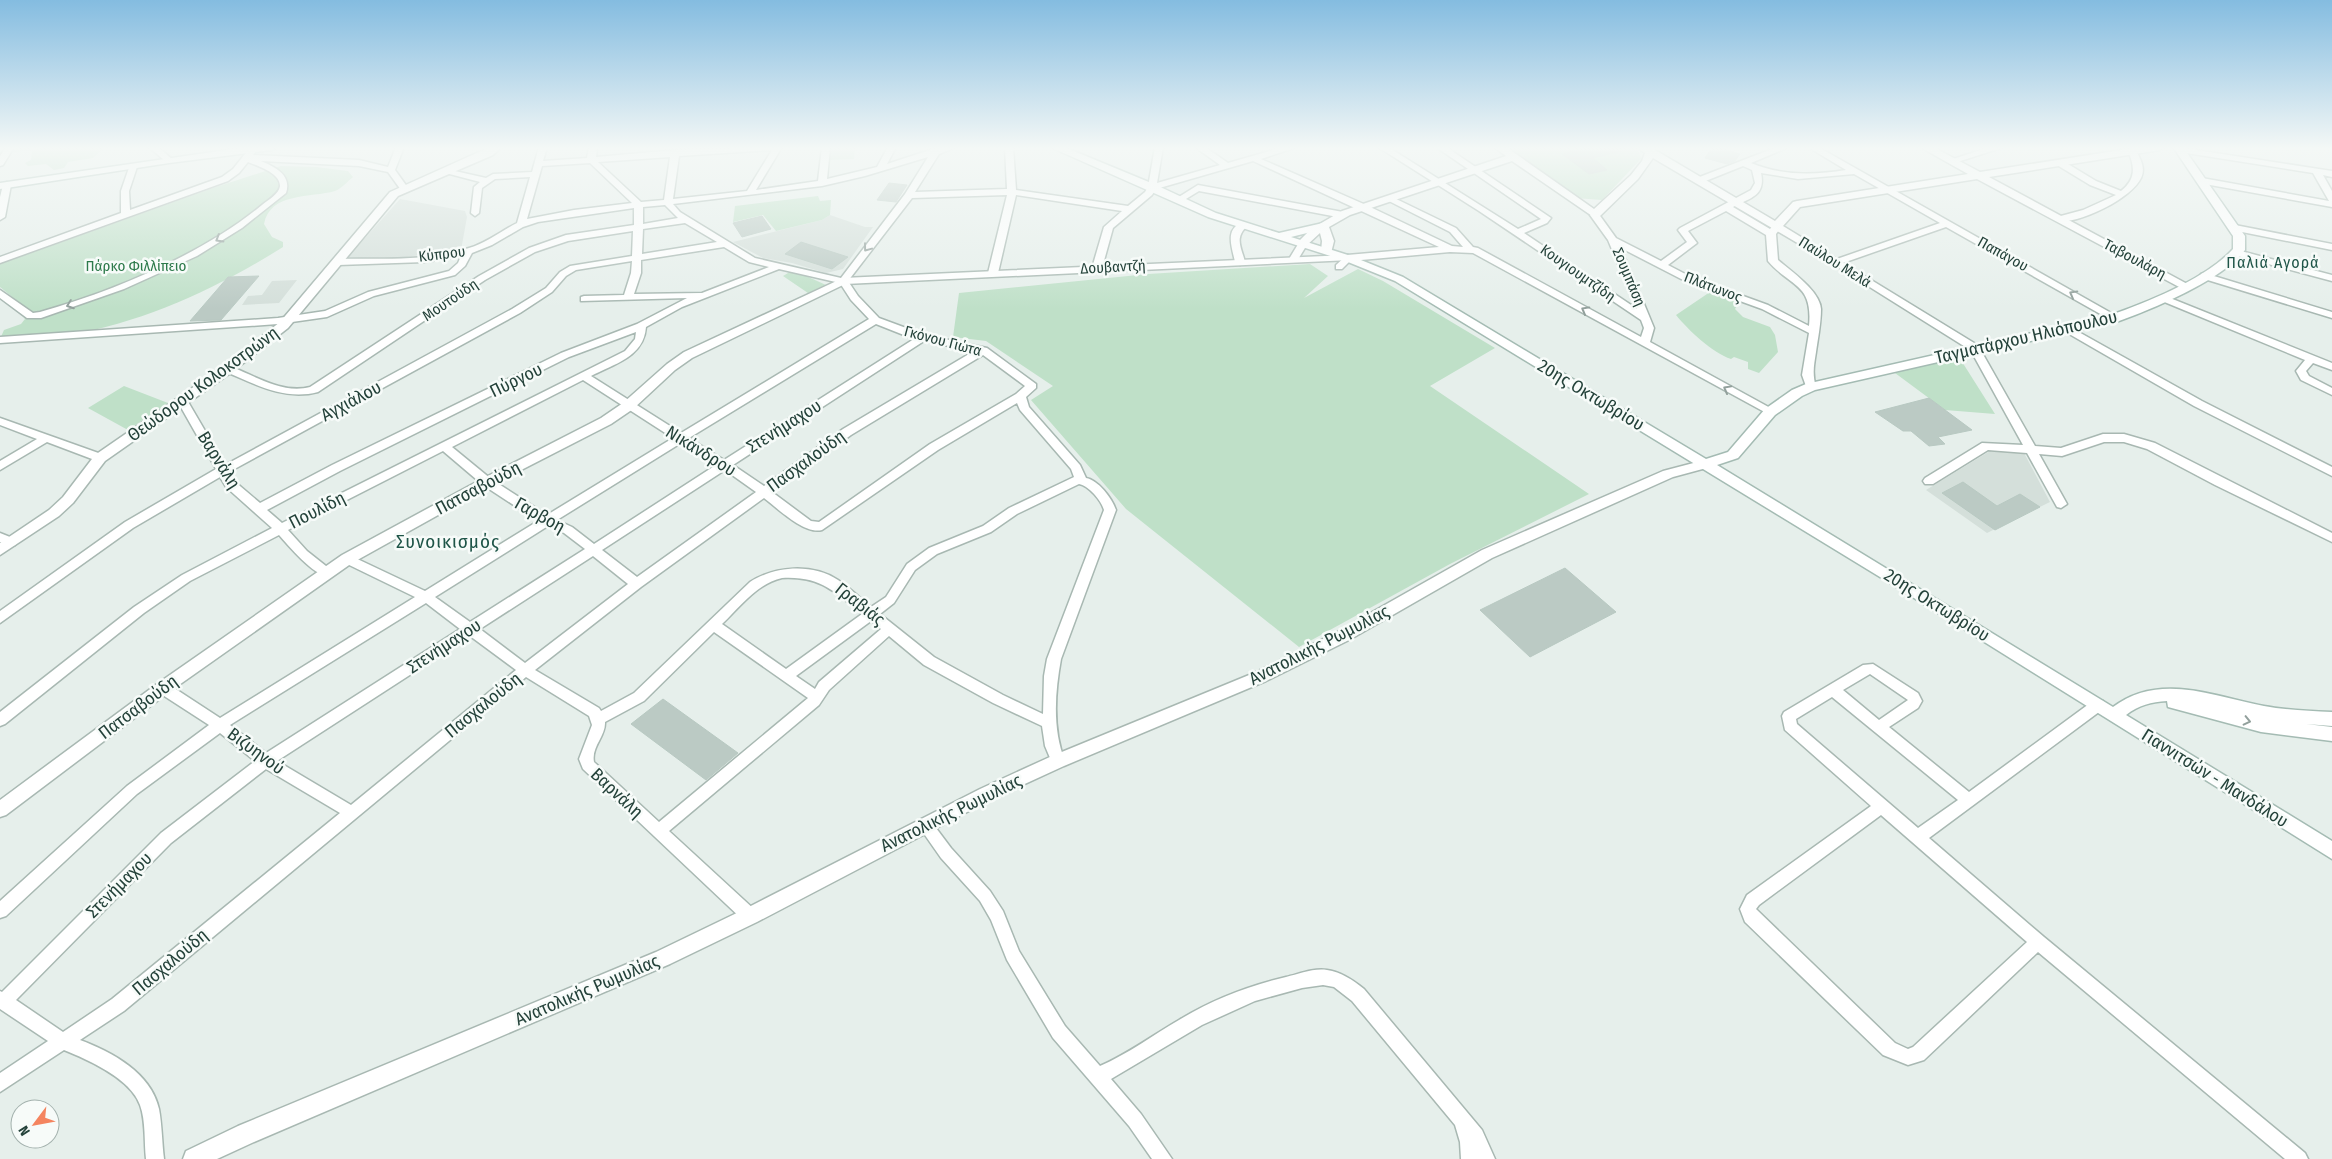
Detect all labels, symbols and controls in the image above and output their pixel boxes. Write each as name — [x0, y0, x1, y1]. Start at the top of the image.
one-way arrow — [215, 233, 224, 243]
street label: Παύλου Μελά — [1795, 233, 1875, 291]
street label: Παπάγου — [1975, 233, 2031, 275]
street label: Ταβουλάρη — [2101, 235, 2169, 283]
street label: Κουγιουμτζίδη — [1537, 240, 1619, 306]
street label: Κύπρου — [418, 242, 466, 266]
one-way arrow — [865, 242, 873, 251]
street label: Σουμπάση — [1609, 245, 1649, 309]
district label: Παλιά Αγορά — [2226, 253, 2320, 272]
street label: Δουβαντζή — [1080, 256, 1146, 278]
park label: Πάρκο Φιλλίπειο — [86, 257, 187, 275]
street label: Πλάτωνος — [1682, 268, 1745, 306]
street label: Μουτούδη — [419, 275, 481, 325]
one-way arrow — [2069, 290, 2078, 300]
one-way arrow — [67, 299, 75, 309]
street label: Ταγματάρχου Ηλιόπουλου — [1933, 305, 2119, 369]
one-way arrow — [1581, 307, 1590, 317]
street label: Θεώδορου Κολοκοτρώνη — [123, 322, 283, 446]
street label: Γκόνου Γιώτα — [902, 322, 984, 360]
street label: 20ης Οκτωβρίου — [1534, 355, 1648, 435]
street label: Πύργου — [486, 358, 546, 402]
street label: Αγχιάλου — [317, 376, 385, 426]
one-way arrow — [1724, 385, 1733, 395]
street label: Στενήμαχου — [742, 394, 826, 458]
street label: Νικάνδρου — [662, 421, 740, 481]
street label: Πασχαλούδη — [762, 425, 850, 497]
street label: Βαρνάλη — [193, 427, 245, 493]
street label: Πατσαβούδη — [431, 456, 525, 520]
street label: Πουλίδη — [285, 486, 349, 534]
street label: Γαρβοη — [511, 492, 569, 538]
district label: Συνοικισμός — [396, 530, 500, 553]
street label: 20ης Οκτωβρίου — [1880, 564, 1994, 646]
street label: Γραβιάς — [831, 578, 890, 631]
street label: Ανατολικής Ρωμυλίας — [1245, 600, 1393, 690]
street label: Στενήμαχου — [403, 614, 485, 678]
street label: Πασχαλούδη — [440, 667, 526, 743]
street label: Πατσαβούδη — [94, 670, 182, 744]
one-way arrow — [2242, 715, 2251, 726]
street label: Βιζυηνού — [223, 723, 289, 779]
street label: Γιαννιτσών - Μανδάλου — [2138, 724, 2292, 832]
street label: Βαρνάλη — [586, 763, 648, 823]
street label: Ανατολικής Ρωμυλίας — [877, 769, 1026, 857]
street label: Στενήμαχου — [81, 847, 157, 923]
street label: Πασχαλούδη — [128, 924, 212, 1000]
street label: Ανατολικής Ρωμυλίας — [512, 950, 663, 1030]
north arrow — [10, 1099, 60, 1149]
text: N — [15, 1123, 34, 1139]

